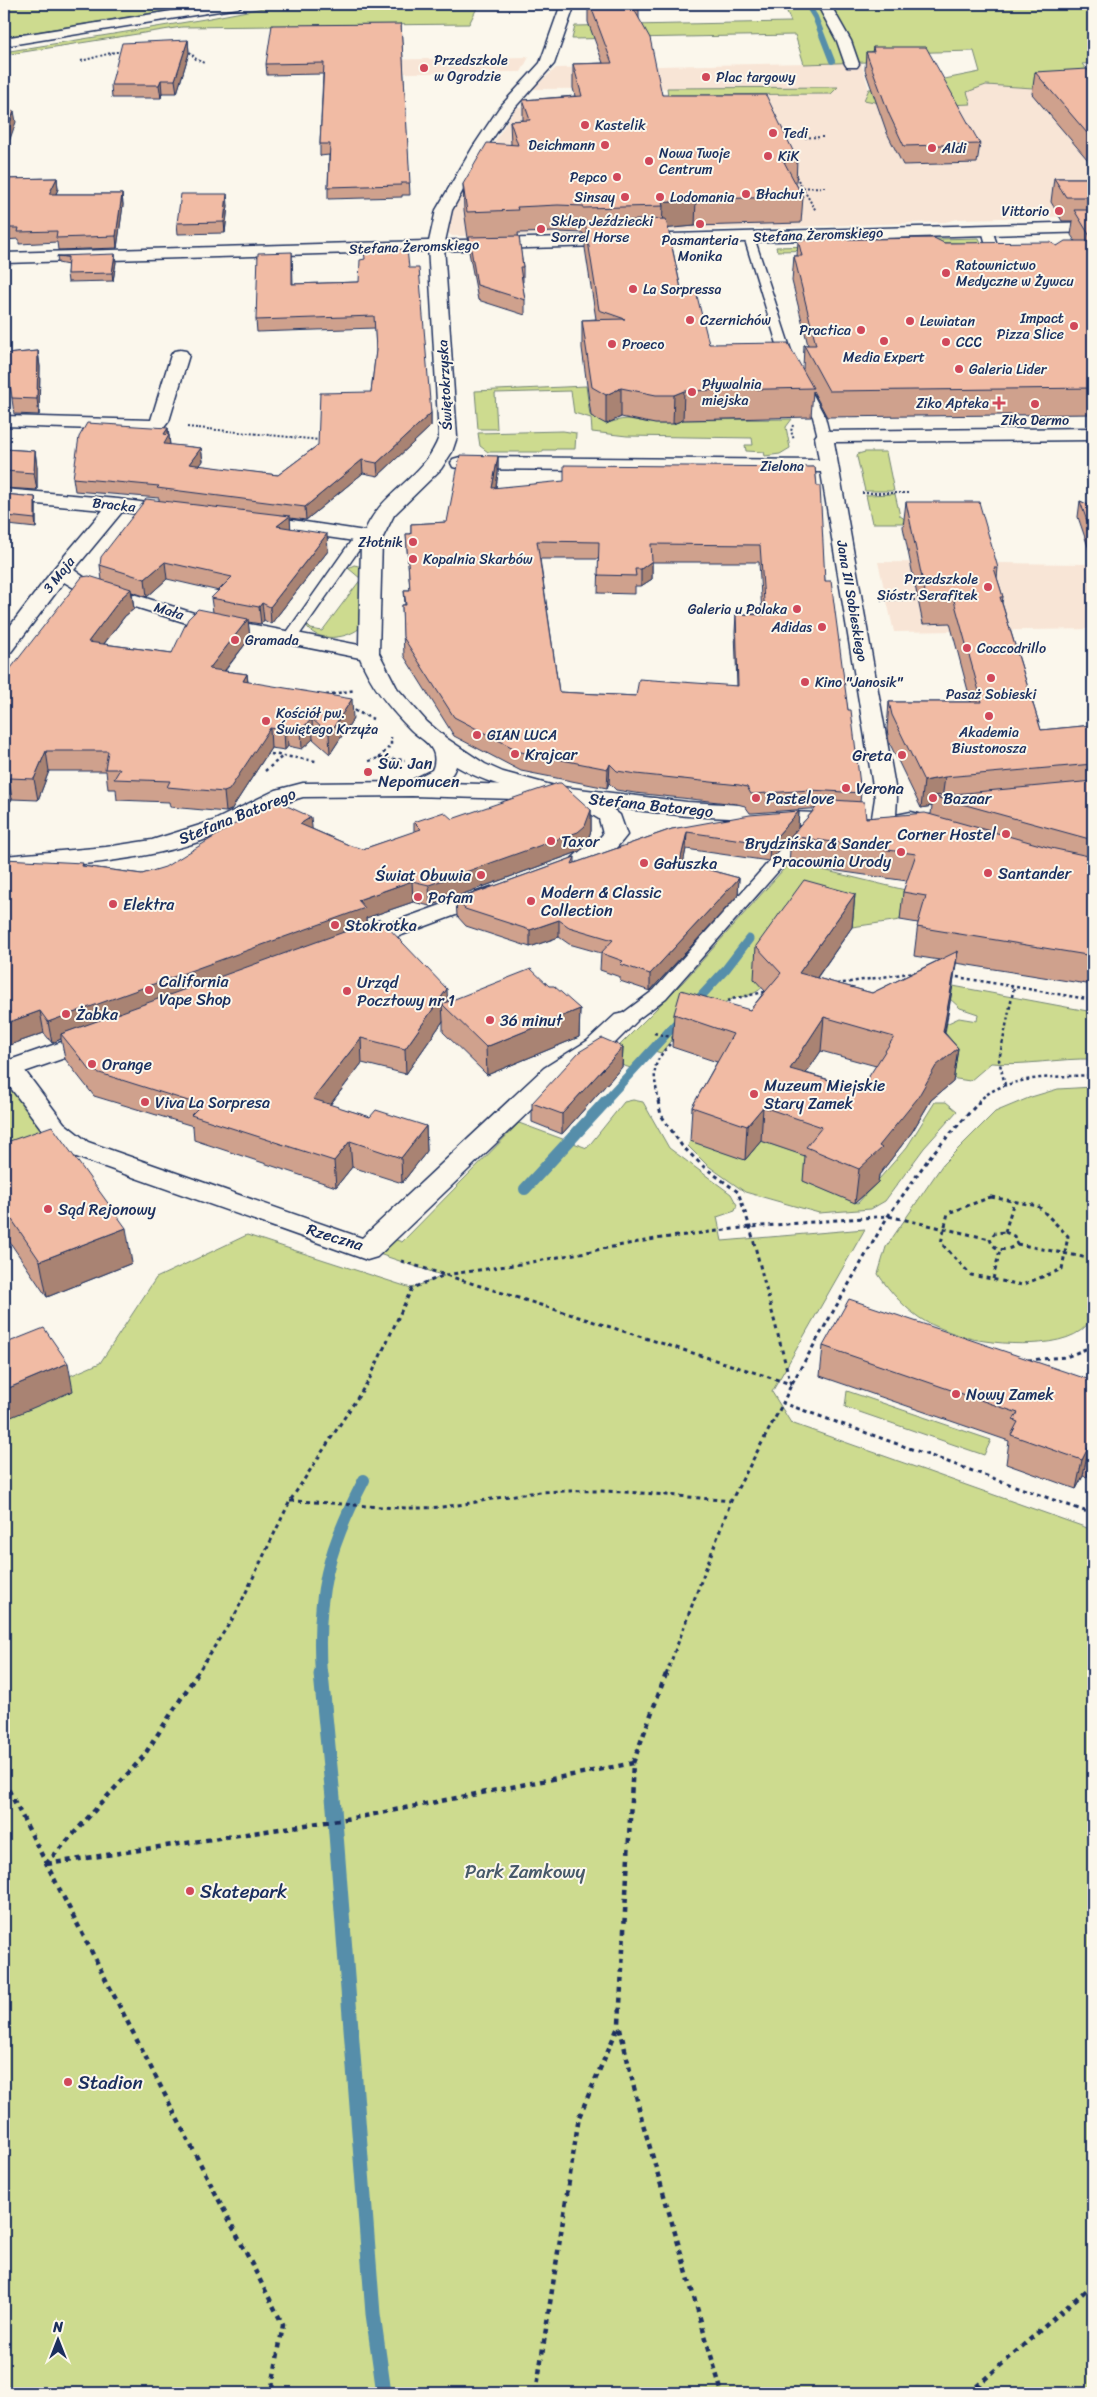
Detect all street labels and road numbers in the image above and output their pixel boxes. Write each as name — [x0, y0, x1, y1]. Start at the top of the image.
street label: Stefana Żeromskiego — [752, 220, 884, 250]
street label: Stefana Żeromskiego — [348, 232, 480, 262]
street label: Świętokrzyska — [430, 339, 460, 431]
street label: Zielona — [760, 454, 804, 479]
street label: Bracka — [91, 490, 138, 520]
street label: Jana III Sobieskiego — [829, 537, 875, 664]
street label: 3 Maja — [36, 550, 82, 599]
street label: Mała — [151, 595, 188, 628]
street label: Stefana Batorego — [174, 779, 300, 853]
street label: Stefana Batorego — [587, 784, 715, 826]
street label: Rzeczna — [303, 1215, 368, 1260]

